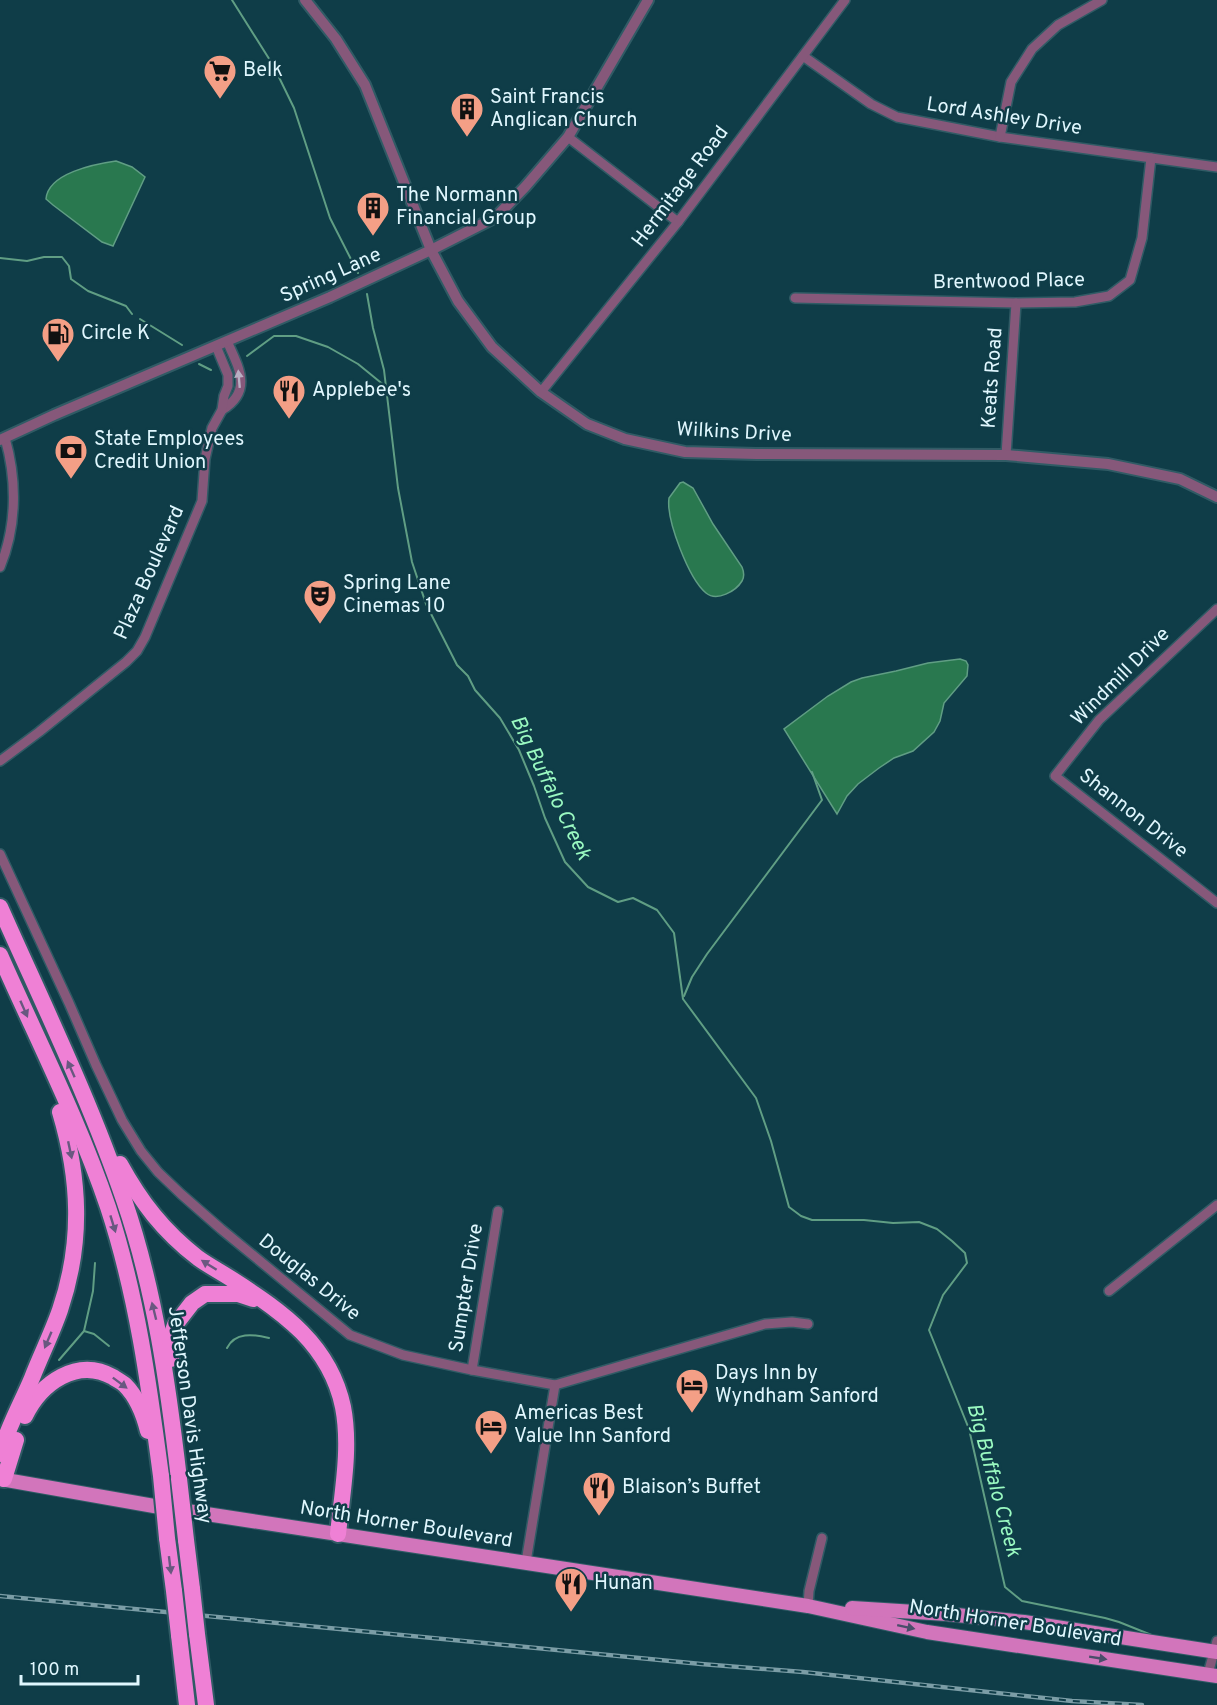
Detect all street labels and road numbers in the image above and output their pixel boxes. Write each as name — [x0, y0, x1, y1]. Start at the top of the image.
street label: Lord Ashley Drive — [924, 92, 1084, 142]
street label: Hermitage Road — [627, 121, 735, 253]
street label: Spring Lane — [276, 242, 386, 310]
street label: Brentwood Place — [933, 268, 1085, 296]
street label: Keats Road — [976, 327, 1010, 429]
street label: Wilkins Drive — [676, 417, 792, 449]
street label: Plaza Boulevard — [109, 502, 191, 644]
street label: Windmill Drive — [1066, 622, 1176, 732]
street label: Shannon Drive — [1073, 763, 1193, 865]
street label: Sumpter Drive — [444, 1222, 490, 1354]
street label: Douglas Drive — [253, 1229, 365, 1327]
street label: Jefferson Davis Highway — [161, 1304, 217, 1526]
street label: North Horner Boulevard — [298, 1495, 514, 1555]
street label: North Horner Boulevard — [907, 1594, 1123, 1654]

